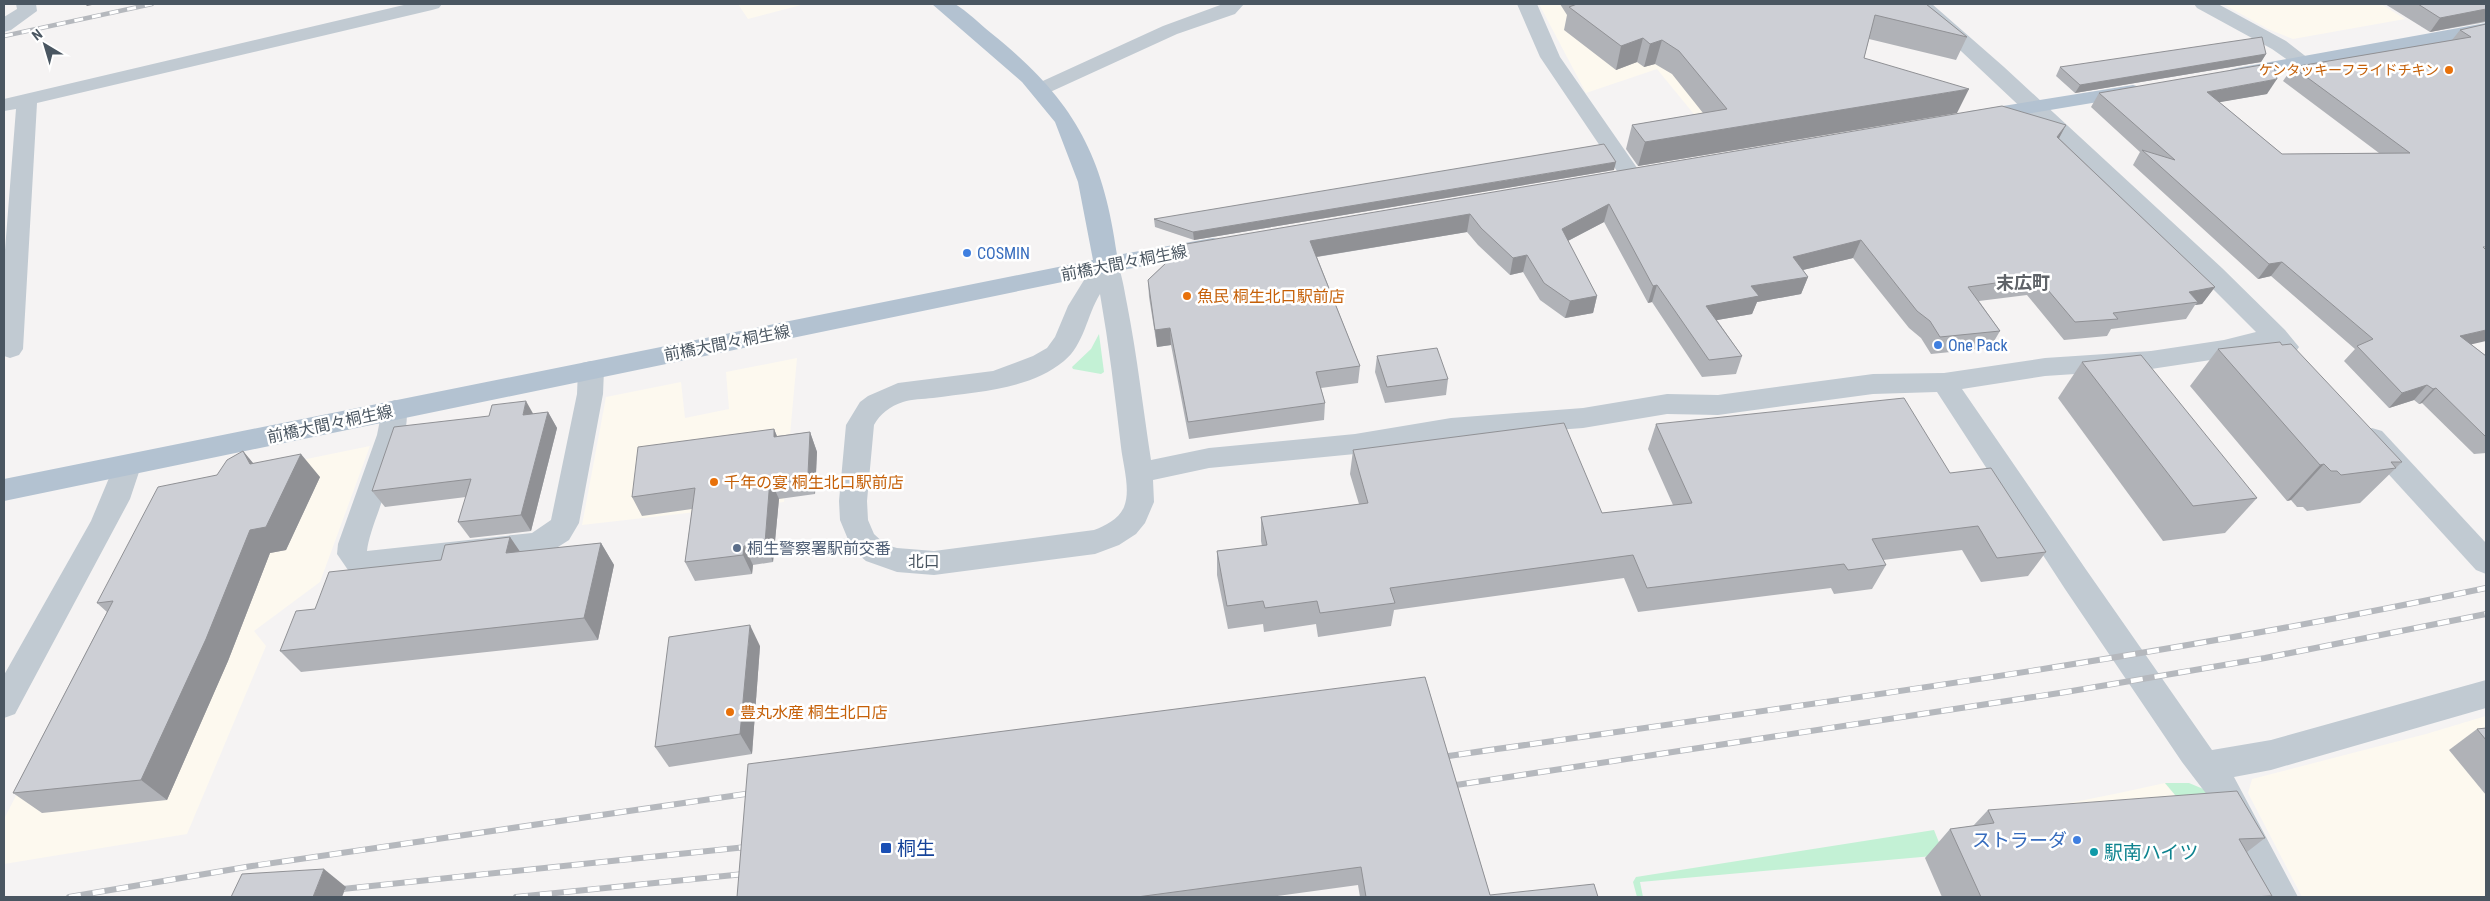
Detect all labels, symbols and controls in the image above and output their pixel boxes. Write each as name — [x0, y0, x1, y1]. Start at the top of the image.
north arrow — [20, 20, 70, 70]
text: N — [29, 26, 45, 44]
place label: ケンタッキーフライドチキン — [2259, 62, 2439, 78]
marker: ケンタッキーフライドチキン — [2443, 64, 2455, 76]
street label: 前橋大間々桐生線 — [1059, 241, 1189, 285]
place label: COSMIN — [977, 244, 1030, 263]
marker: COSMIN — [961, 247, 973, 259]
district label: 末広町 — [1996, 272, 2050, 293]
place label: 魚民 桐生北口駅前店 — [1197, 287, 1345, 306]
marker: 魚民 桐生北口駅前店 — [1181, 290, 1193, 302]
street label: 前橋大間々桐生線 — [662, 321, 792, 365]
place label: One Pack — [1948, 336, 2008, 355]
marker: One Pack — [1932, 339, 1944, 351]
street label: 前橋大間々桐生線 — [265, 401, 395, 447]
place label: 千年の宴 桐生北口駅前店 — [724, 473, 904, 492]
marker: 千年の宴 桐生北口駅前店 — [708, 476, 720, 488]
place label: 桐生警察署駅前交番 — [747, 539, 891, 558]
marker: 桐生警察署駅前交番 — [731, 542, 743, 554]
street label: 北口 — [908, 552, 940, 571]
place label: 豊丸水産 桐生北口店 — [740, 703, 888, 722]
marker: 豊丸水産 桐生北口店 — [724, 706, 736, 718]
place label: ストラーダ — [1972, 829, 2067, 852]
marker: ストラーダ — [2071, 834, 2083, 846]
place label: 桐生 — [897, 837, 935, 860]
marker: 桐生 — [879, 841, 893, 855]
place label: 駅南ハイツ — [2104, 841, 2199, 864]
marker: 駅南ハイツ — [2088, 846, 2100, 858]

